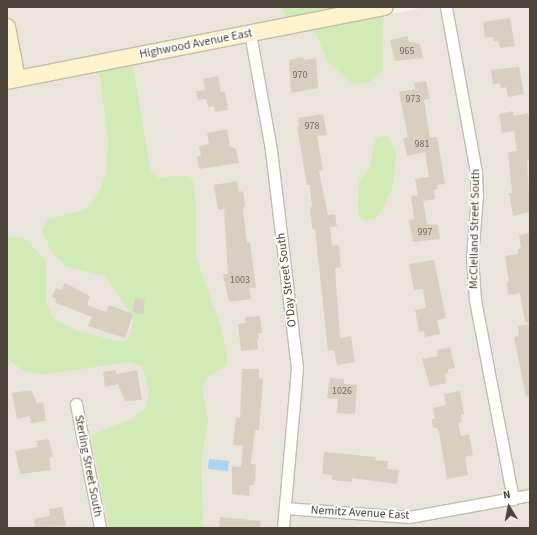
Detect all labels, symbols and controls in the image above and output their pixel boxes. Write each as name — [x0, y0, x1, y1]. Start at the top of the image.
street label: Highwood Avenue East — [138, 26, 254, 62]
house number: 965 — [400, 46, 414, 58]
house number: 970 — [293, 70, 307, 82]
house number: 973 — [406, 94, 420, 106]
house number: 978 — [305, 121, 319, 133]
house number: 981 — [415, 139, 429, 151]
street label: McClelland Street South — [467, 169, 483, 289]
house number: 997 — [418, 227, 432, 239]
street label: O'Day Street South — [274, 232, 300, 328]
house number: 1003 — [230, 275, 250, 287]
house number: 1026 — [332, 386, 352, 398]
street label: Sterling Street South — [71, 414, 105, 518]
north arrow — [489, 487, 529, 527]
text: N — [502, 487, 512, 503]
street label: Nemitz Avenue East — [310, 503, 410, 523]

